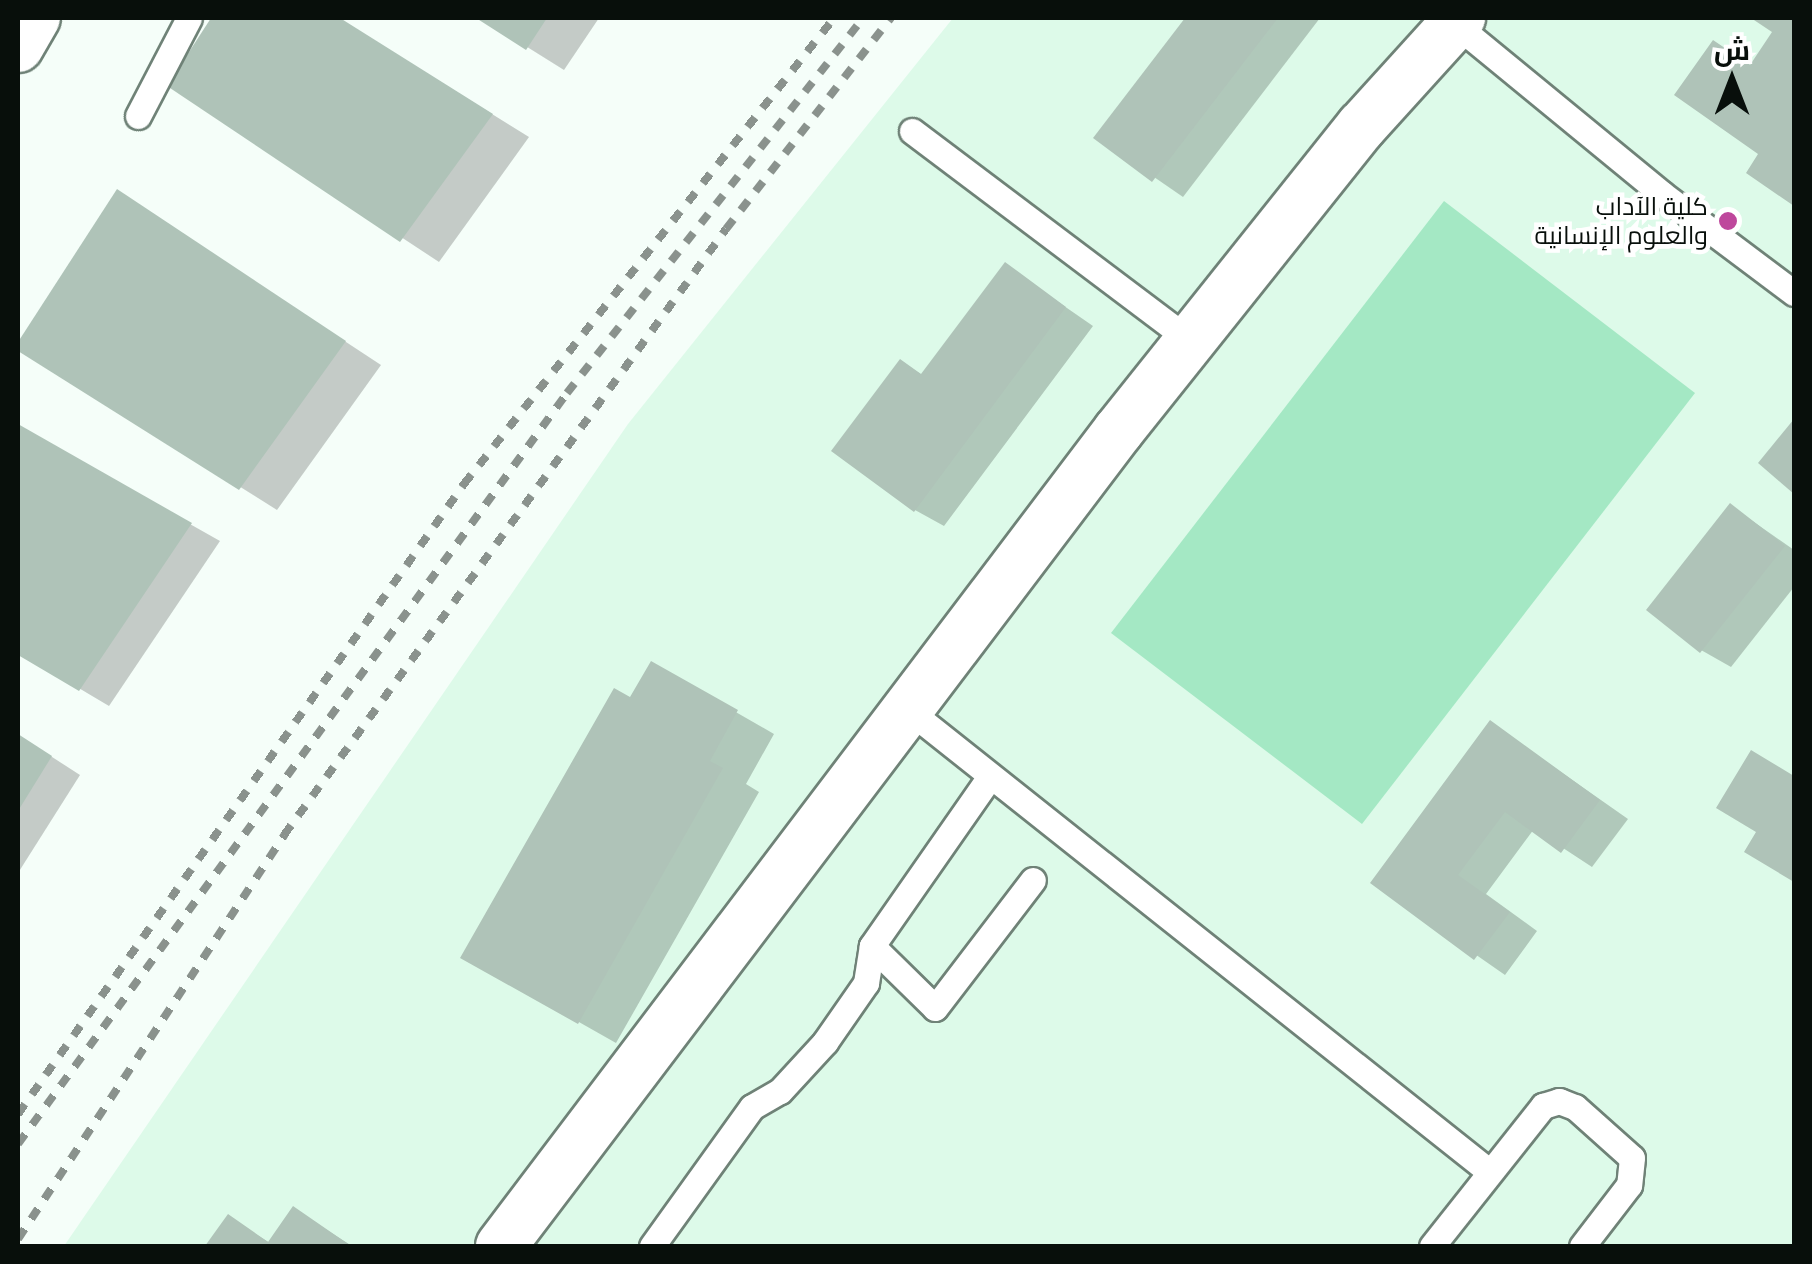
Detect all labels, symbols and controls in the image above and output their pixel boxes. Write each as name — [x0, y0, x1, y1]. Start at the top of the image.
north arrow — [1682, 30, 1782, 130]
text: ش — [1714, 31, 1750, 69]
place label: كلية الآداب والعلوم الإنسانية — [1535, 192, 1708, 251]
marker: كلية الآداب والعلوم الإنسانية — [1717, 210, 1739, 232]

